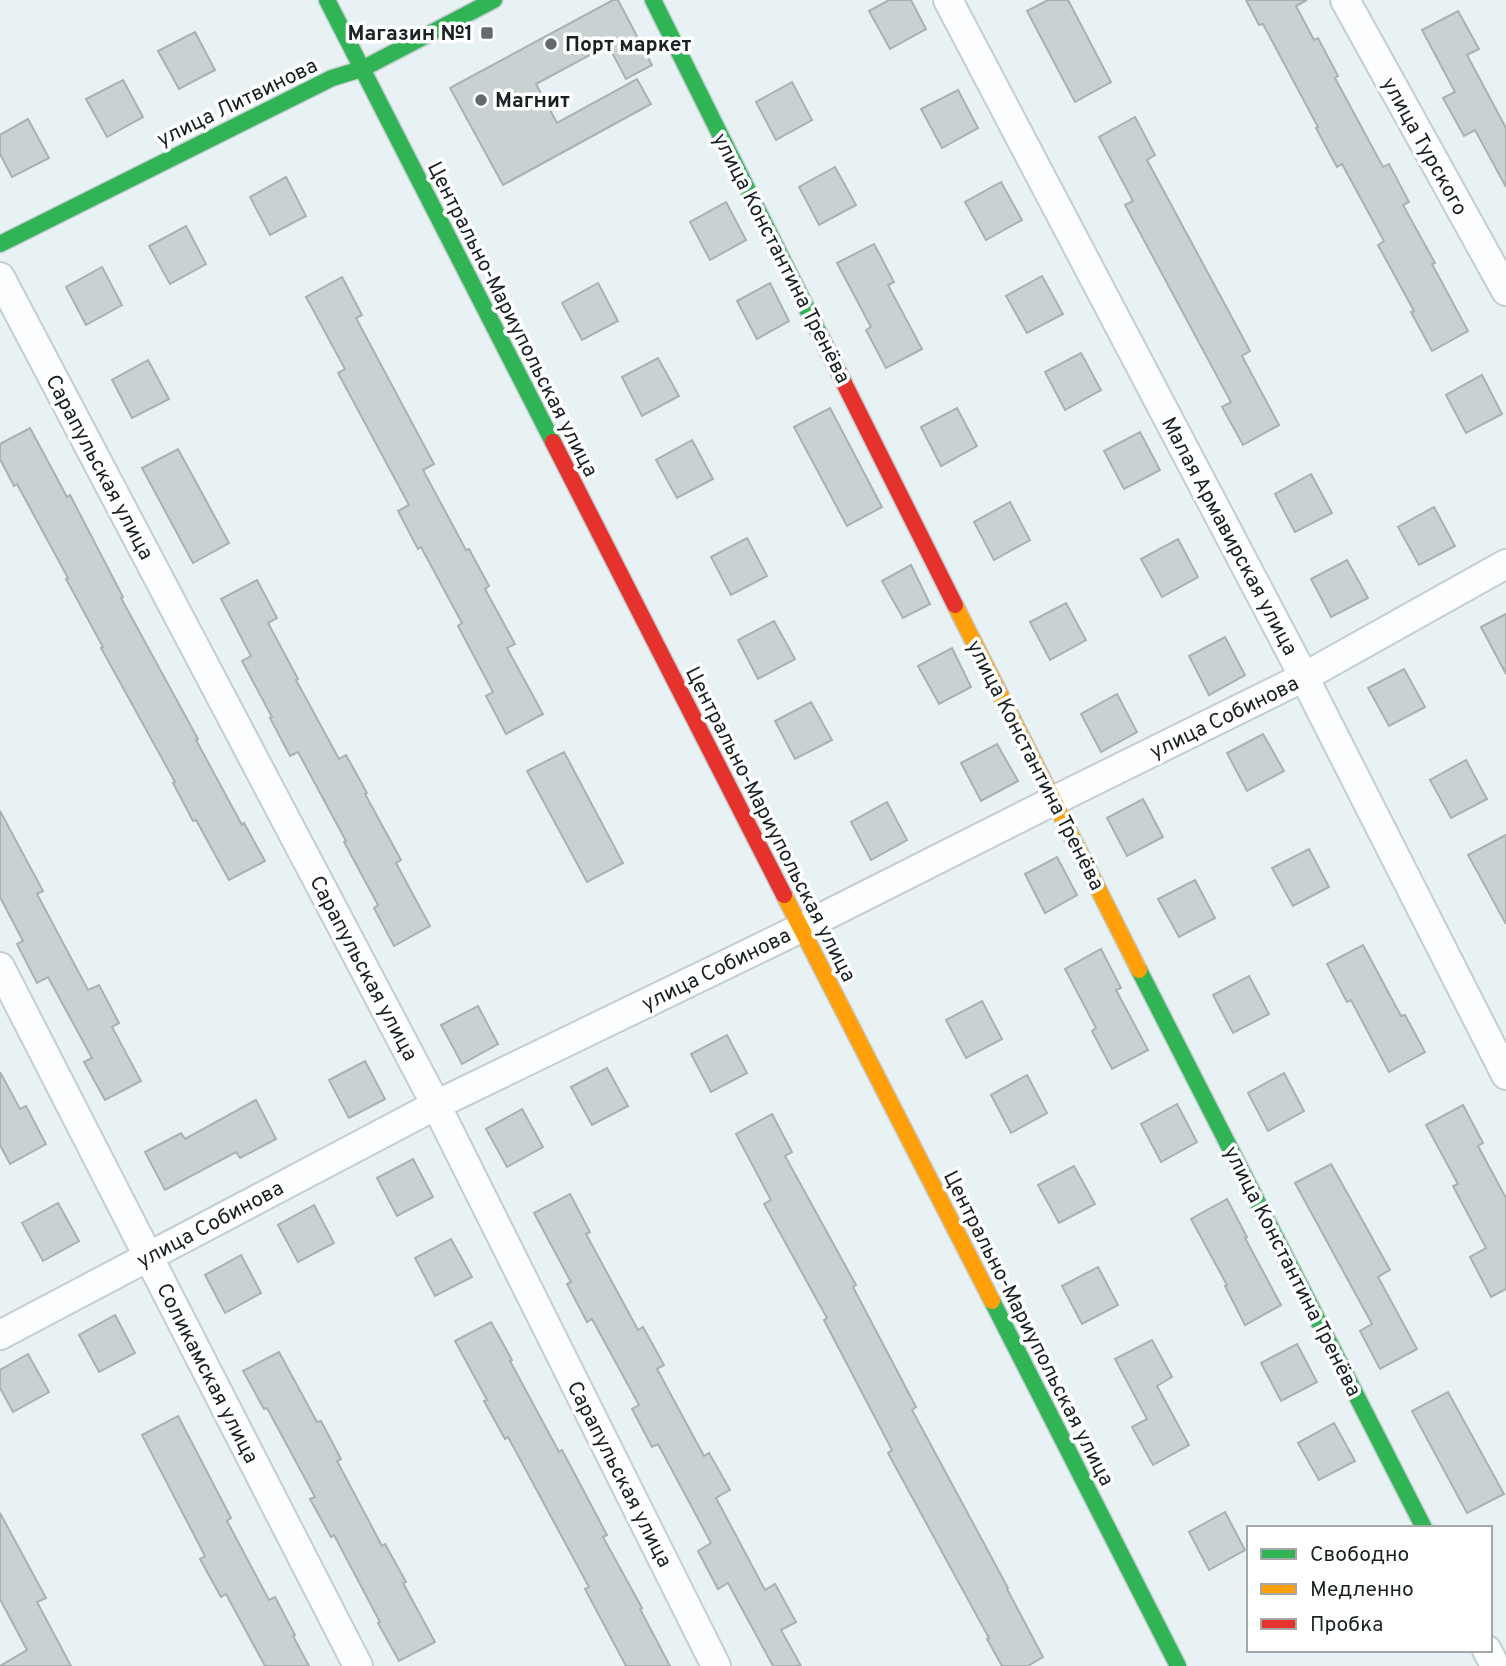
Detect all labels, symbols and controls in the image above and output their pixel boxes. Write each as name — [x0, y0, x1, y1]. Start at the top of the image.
place label: Магазин №1 — [348, 21, 473, 48]
marker: Магазин №1 — [479, 25, 495, 41]
place label: Порт маркет — [565, 32, 692, 59]
marker: Порт маркет — [543, 36, 559, 52]
street label: улица Литвинова — [153, 53, 322, 154]
street label: улица Турского — [1375, 73, 1473, 221]
place label: Магнит — [495, 88, 570, 115]
marker: Магнит — [473, 92, 489, 108]
street label: улица Константина Тренёва — [706, 129, 856, 389]
street label: Центрально-Мариупольская улица — [420, 157, 603, 482]
street label: Сарапульская улица — [38, 370, 159, 565]
street label: Малая Армавирская улица — [1154, 413, 1303, 661]
street label: улица Константина Тренёва — [960, 636, 1110, 896]
street label: Центрально-Мариупольская улица — [678, 662, 861, 987]
street label: улица Собинова — [1146, 671, 1304, 766]
street label: Сарапульская улица — [302, 871, 423, 1066]
street label: улица Собинова — [638, 923, 796, 1018]
street label: улица Константина Тренёва — [1217, 1142, 1367, 1402]
street label: Центрально-Мариупольская улица — [936, 1166, 1119, 1491]
street label: улица Собинова — [133, 1175, 289, 1275]
street label: Соликамская улица — [149, 1279, 264, 1469]
street label: Сарапульская улица — [560, 1377, 677, 1573]
legend — [1247, 1526, 1492, 1652]
text: Свободно — [1310, 1542, 1409, 1569]
text: Медленно — [1310, 1577, 1414, 1604]
text: Пробка — [1310, 1612, 1383, 1639]

